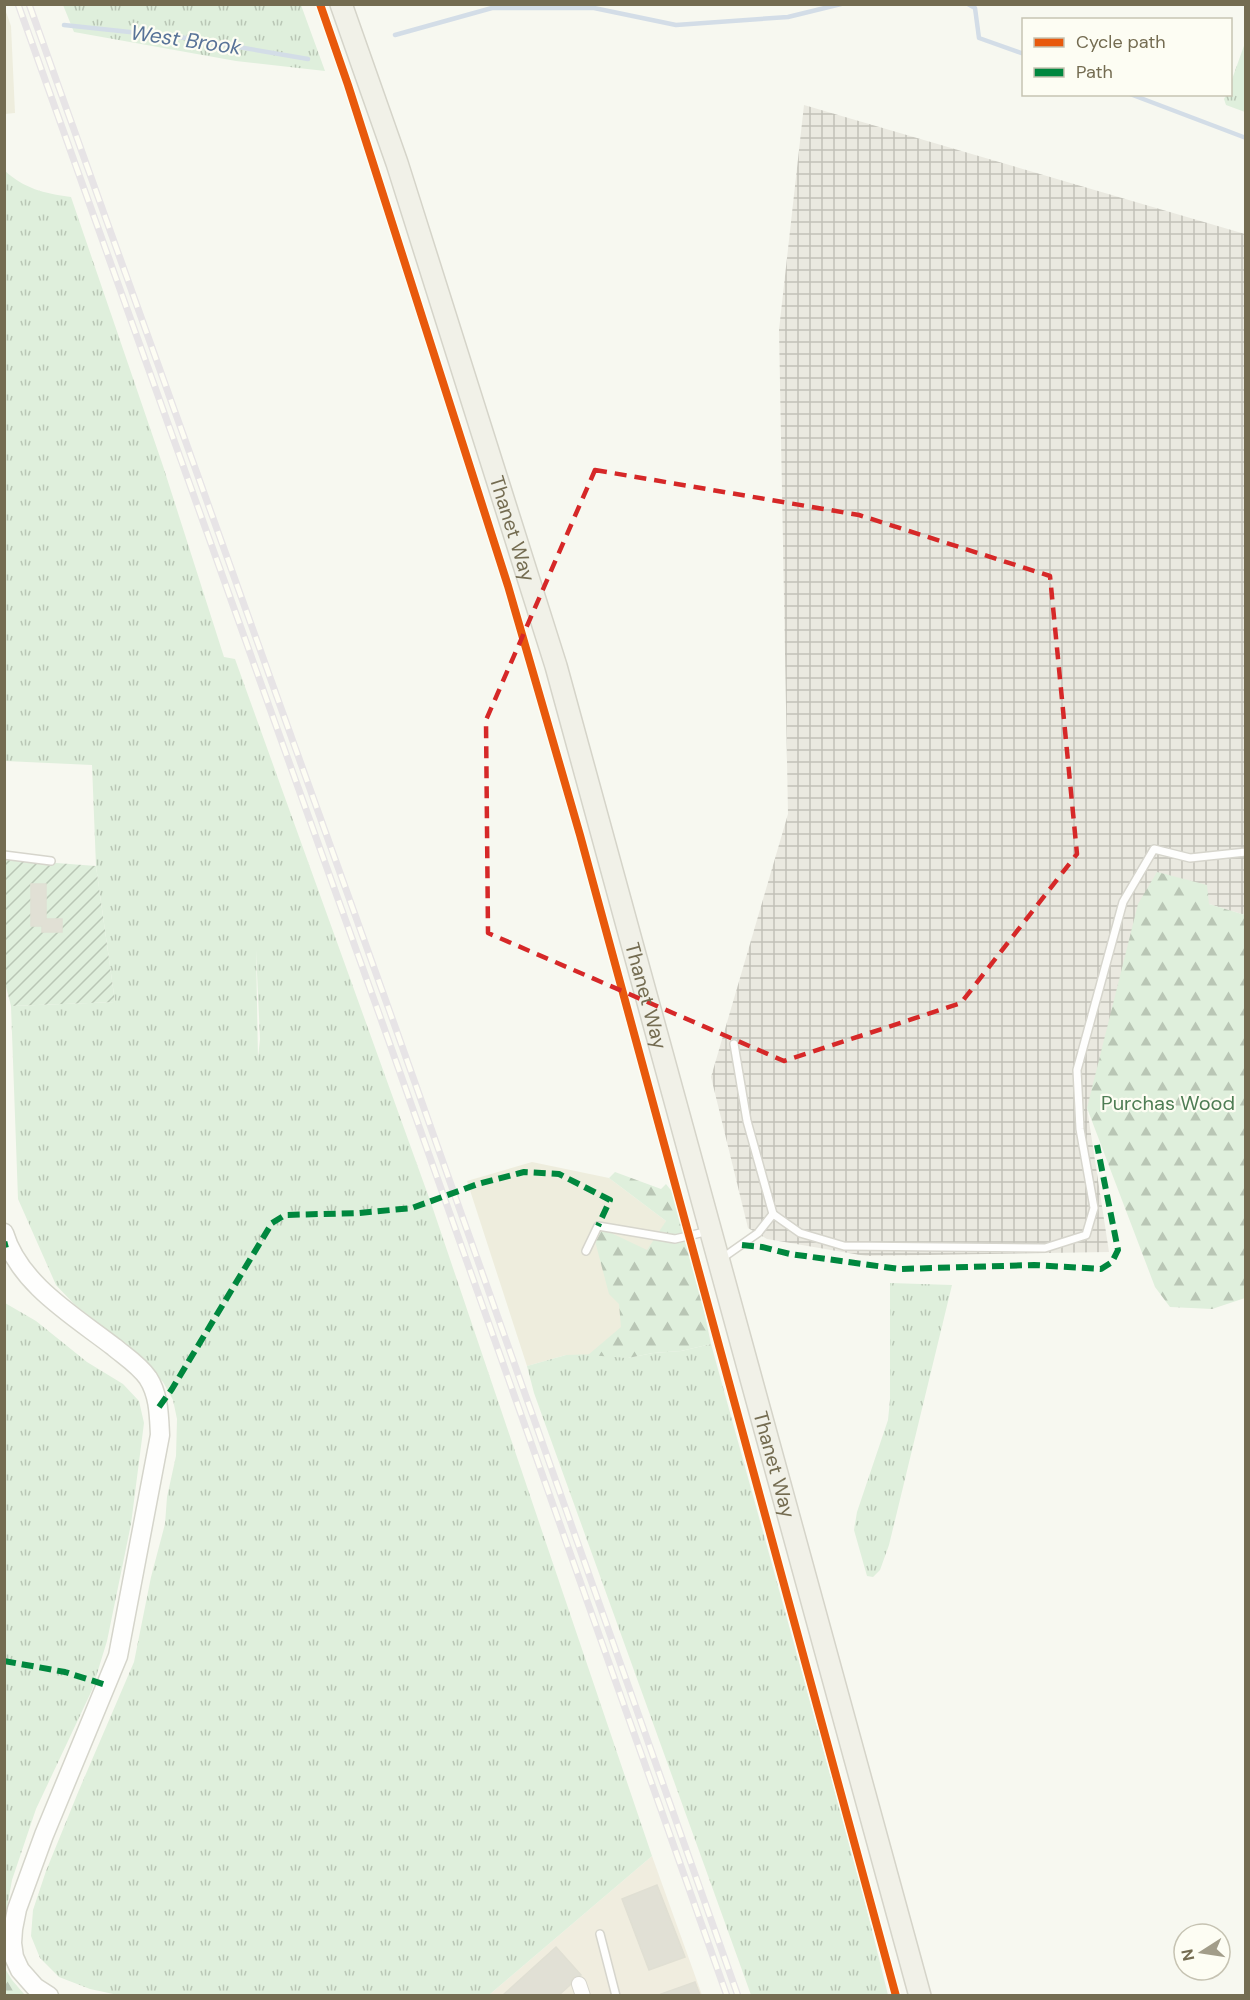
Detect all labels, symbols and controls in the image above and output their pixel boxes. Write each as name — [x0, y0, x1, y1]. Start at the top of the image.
water label: West Brook — [129, 18, 243, 62]
legend — [1022, 18, 1232, 96]
text: Cycle path — [1076, 30, 1166, 54]
text: Path — [1076, 60, 1113, 84]
street label: Thanet Way — [484, 473, 541, 585]
street label: Thanet Way — [619, 940, 673, 1052]
park label: Purchas Wood — [1101, 1090, 1235, 1116]
street label: Thanet Way — [748, 1408, 802, 1521]
north arrow — [1172, 1922, 1232, 1982]
text: N — [1176, 1947, 1199, 1963]

